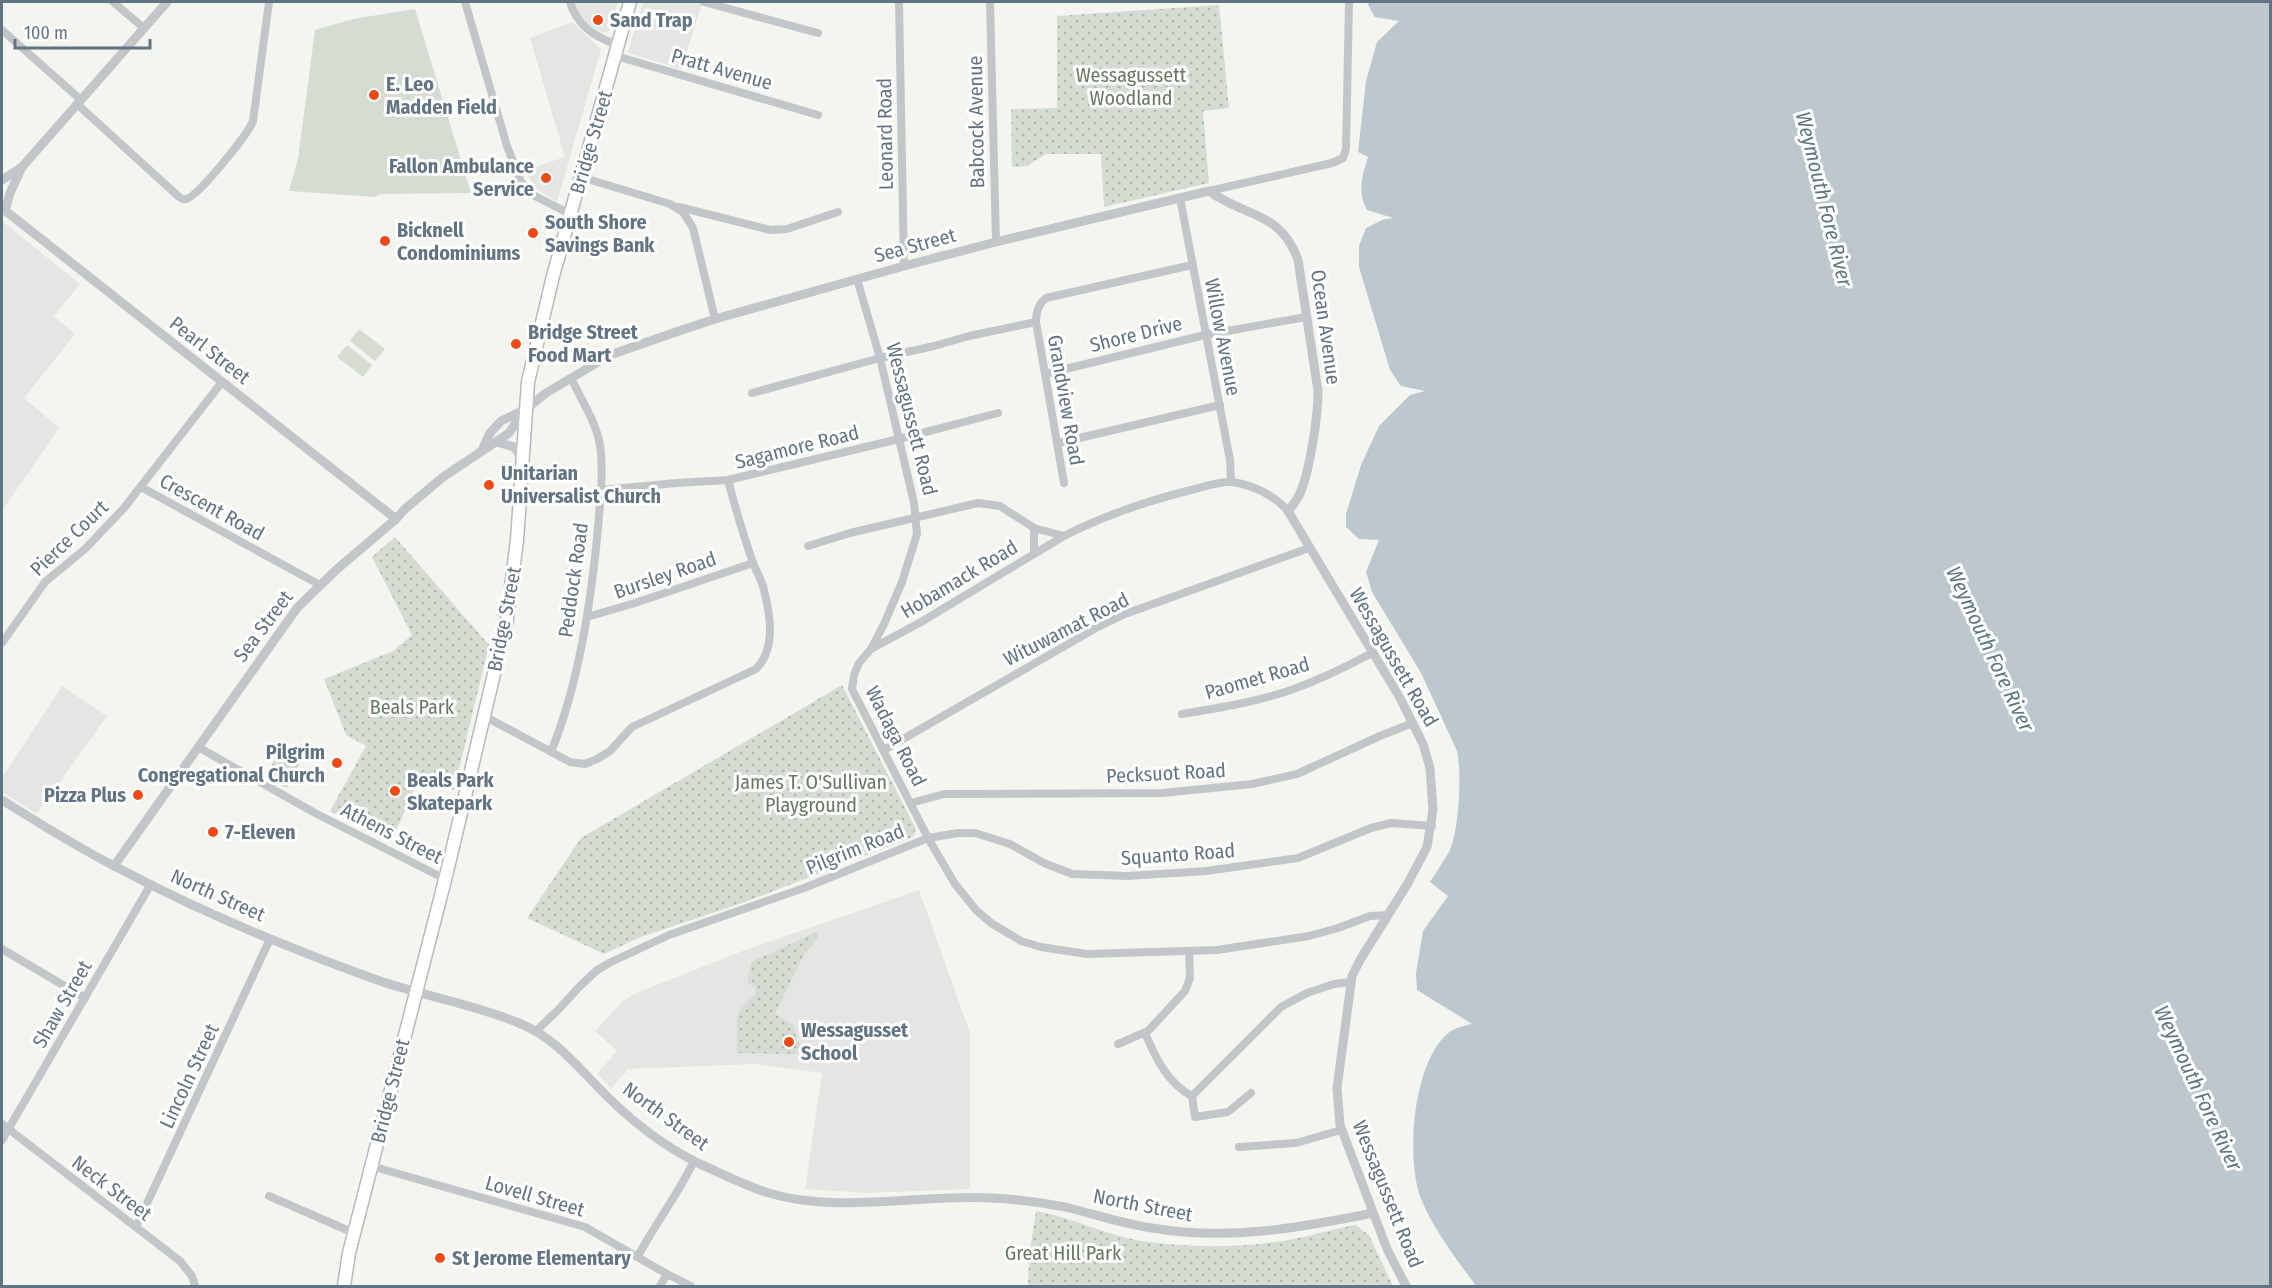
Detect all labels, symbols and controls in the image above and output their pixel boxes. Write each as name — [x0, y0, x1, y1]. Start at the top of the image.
place label: Sand Trap — [610, 8, 693, 32]
scale bar — [15, 12, 150, 50]
marker: Sand Trap — [591, 13, 605, 27]
text: 100 m — [24, 22, 68, 44]
street label: Pratt Avenue — [669, 43, 775, 95]
street label: Babcock Avenue — [963, 55, 989, 189]
park label: Wessagussett Woodland — [1076, 63, 1187, 110]
place label: E. Leo Madden Field — [386, 72, 497, 119]
street label: Leonard Road — [872, 78, 898, 190]
street label: Bridge Street — [565, 87, 617, 197]
marker: E. Leo Madden Field — [367, 88, 381, 102]
water label: Weymouth Fore River — [1790, 109, 1858, 290]
place label: Fallon Ambulance Service — [389, 154, 534, 201]
marker: Fallon Ambulance Service — [539, 171, 553, 185]
place label: South Shore Savings Bank — [545, 210, 655, 257]
place label: Bicknell Condominiums — [397, 218, 521, 265]
street label: Sea Street — [872, 223, 959, 267]
marker: South Shore Savings Bank — [526, 226, 540, 240]
marker: Bicknell Condominiums — [378, 234, 392, 248]
street label: Ocean Avenue — [1306, 268, 1346, 386]
street label: Willow Avenue — [1200, 276, 1246, 398]
street label: Pearl Street — [165, 311, 255, 389]
street label: Shore Drive — [1087, 311, 1185, 357]
place label: Bridge Street Food Mart — [528, 320, 639, 367]
street label: Grandview Road — [1043, 333, 1089, 467]
marker: Bridge Street Food Mart — [509, 337, 523, 351]
street label: Wessagussett Road — [881, 340, 943, 498]
street label: Sagamore Road — [733, 420, 861, 474]
place label: Unitarian Universalist Church — [501, 461, 661, 508]
street label: Crescent Road — [155, 468, 269, 546]
marker: Unitarian Universalist Church — [482, 478, 496, 492]
street label: Pierce Court — [25, 495, 113, 581]
street label: Peddock Road — [553, 521, 593, 639]
street label: Hobamack Road — [896, 535, 1022, 623]
street label: Bursley Road — [611, 546, 719, 604]
water label: Weymouth Fore River — [1940, 562, 2040, 736]
street label: Bridge Street — [482, 564, 526, 674]
street label: Wessagussett Road — [1344, 583, 1444, 731]
street label: Sea Street — [228, 585, 298, 666]
street label: Wituwamat Road — [999, 587, 1133, 671]
street label: Paomet Road — [1202, 652, 1312, 704]
street label: Wadaga Road — [860, 682, 932, 790]
park label: Beals Park — [370, 695, 455, 719]
place label: Pilgrim Congregational Church — [138, 740, 325, 787]
marker: Pilgrim Congregational Church — [330, 756, 344, 770]
street label: Pecksuot Road — [1106, 758, 1226, 788]
place label: Beals Park Skatepark — [407, 768, 494, 815]
park label: James T. O'Sullivan Playground — [735, 770, 887, 817]
place label: Pizza Plus — [44, 783, 126, 807]
marker: Beals Park Skatepark — [388, 784, 402, 798]
marker: Pizza Plus — [131, 788, 145, 802]
street label: Athens Street — [337, 797, 447, 869]
street label: Pilgrim Road — [802, 818, 908, 880]
place label: 7-Eleven — [225, 820, 296, 844]
marker: 7-Eleven — [206, 825, 220, 839]
street label: Squanto Road — [1120, 838, 1236, 870]
street label: North Street — [167, 864, 269, 927]
street label: Shaw Street — [27, 956, 97, 1052]
water label: Weymouth Fore River — [2148, 1001, 2248, 1175]
place label: Wessagusset School — [801, 1018, 909, 1065]
street label: Lincoln Street — [154, 1019, 224, 1132]
marker: Wessagusset School — [782, 1035, 796, 1049]
street label: Bridge Street — [365, 1036, 415, 1146]
street label: North Street — [618, 1077, 714, 1156]
street label: Wessagussett Road — [1348, 1117, 1428, 1271]
street label: Neck Street — [67, 1150, 157, 1226]
street label: Lovell Street — [483, 1170, 588, 1222]
street label: North Street — [1091, 1184, 1195, 1226]
park label: Great Hill Park — [1005, 1241, 1122, 1265]
place label: St Jerome Elementary — [452, 1246, 631, 1270]
marker: St Jerome Elementary — [433, 1251, 447, 1265]

